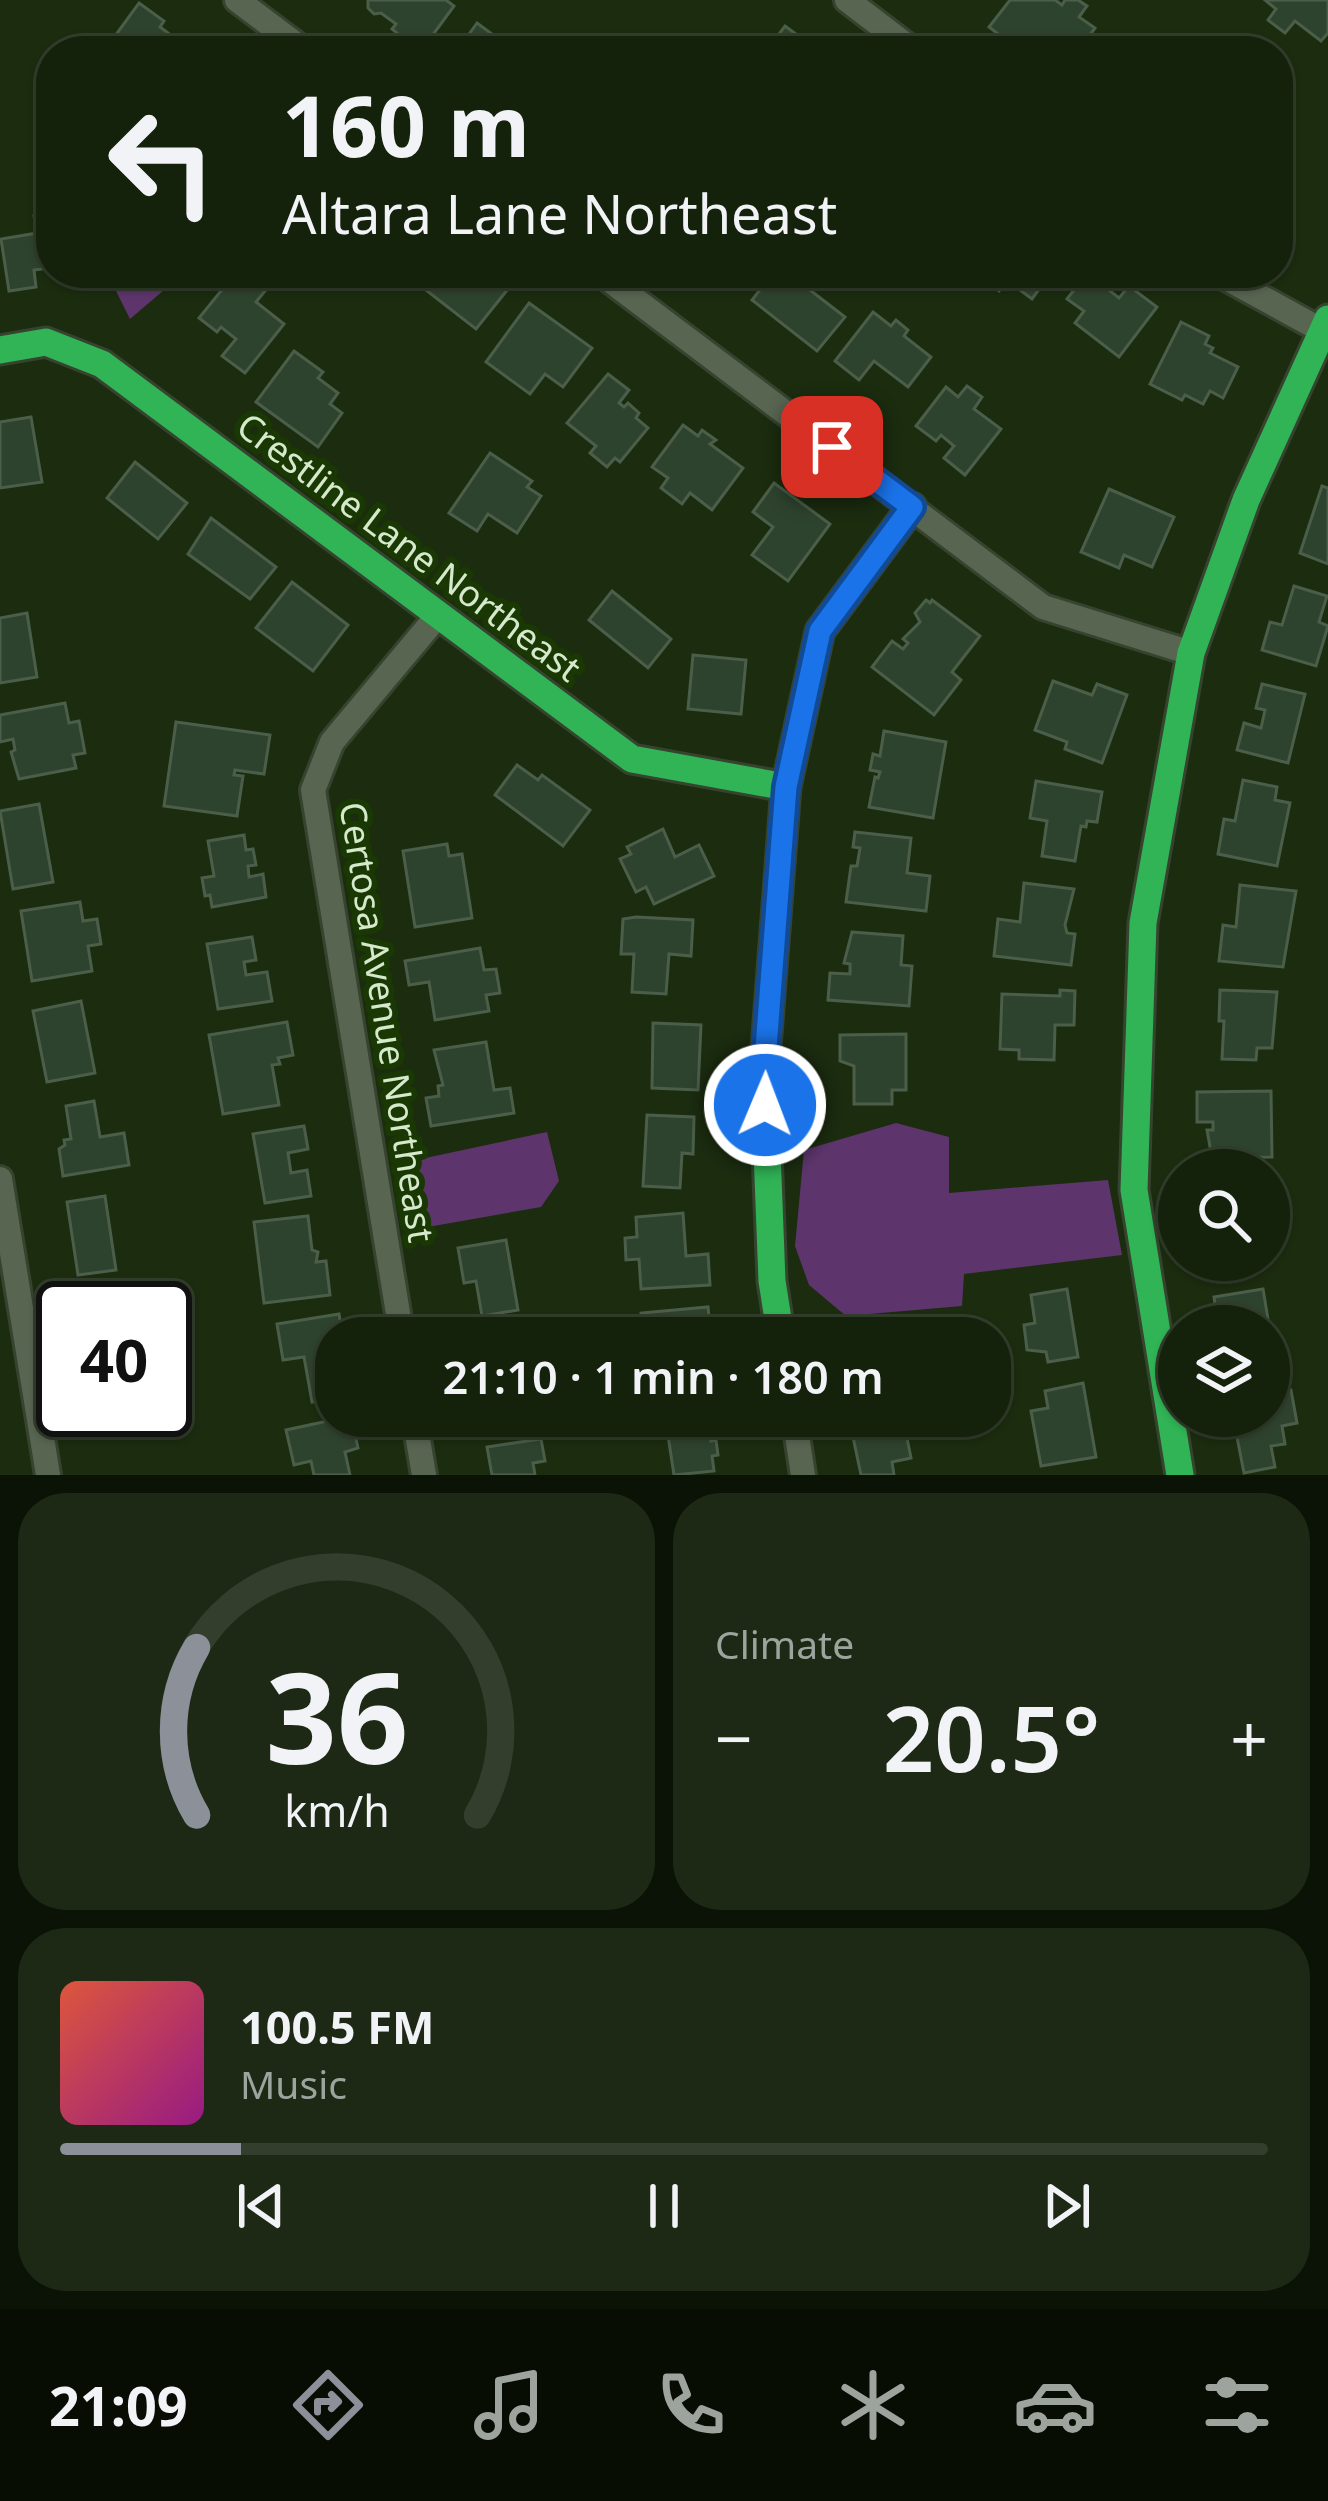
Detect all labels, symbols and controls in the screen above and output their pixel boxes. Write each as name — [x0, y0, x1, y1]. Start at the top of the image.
text: 160 m — [282, 67, 530, 182]
icon: left — [84, 84, 240, 240]
text: Altara Lane Northeast — [282, 176, 837, 250]
pin — [781, 396, 883, 498]
street label: Crestline Lane Northeast — [227, 401, 591, 692]
icon: arrive — [799, 414, 865, 480]
street label: Certosa Avenue Northeast — [328, 798, 447, 1246]
position arrow — [702, 1042, 828, 1168]
map controls — [1158, 1149, 1290, 1437]
button: search — [1158, 1149, 1290, 1281]
speed limit sign: 40 — [36, 1281, 192, 1437]
button: layers — [1158, 1305, 1290, 1437]
text: 21:10 · 1 min · 180 m — [442, 1346, 884, 1407]
text: Climate — [715, 1617, 854, 1670]
text: 36 — [265, 1631, 408, 1801]
text: 20.5° — [883, 1676, 1100, 1798]
text: − — [715, 1692, 753, 1782]
text: + — [1230, 1692, 1268, 1782]
text: km/h — [284, 1780, 389, 1839]
text: 100.5 FM — [240, 1996, 434, 2057]
text: Music — [240, 2057, 347, 2110]
icon: previous — [228, 2173, 294, 2239]
icon: pause — [631, 2173, 697, 2239]
icon: next — [1034, 2173, 1100, 2239]
icon: directions — [286, 2363, 370, 2447]
icon: music — [467, 2363, 551, 2447]
icon: phone — [649, 2363, 733, 2447]
icon: climate — [831, 2363, 915, 2447]
icon: car — [1013, 2363, 1097, 2447]
icon: filters — [1195, 2363, 1279, 2447]
text: 21:09 — [49, 2368, 188, 2442]

